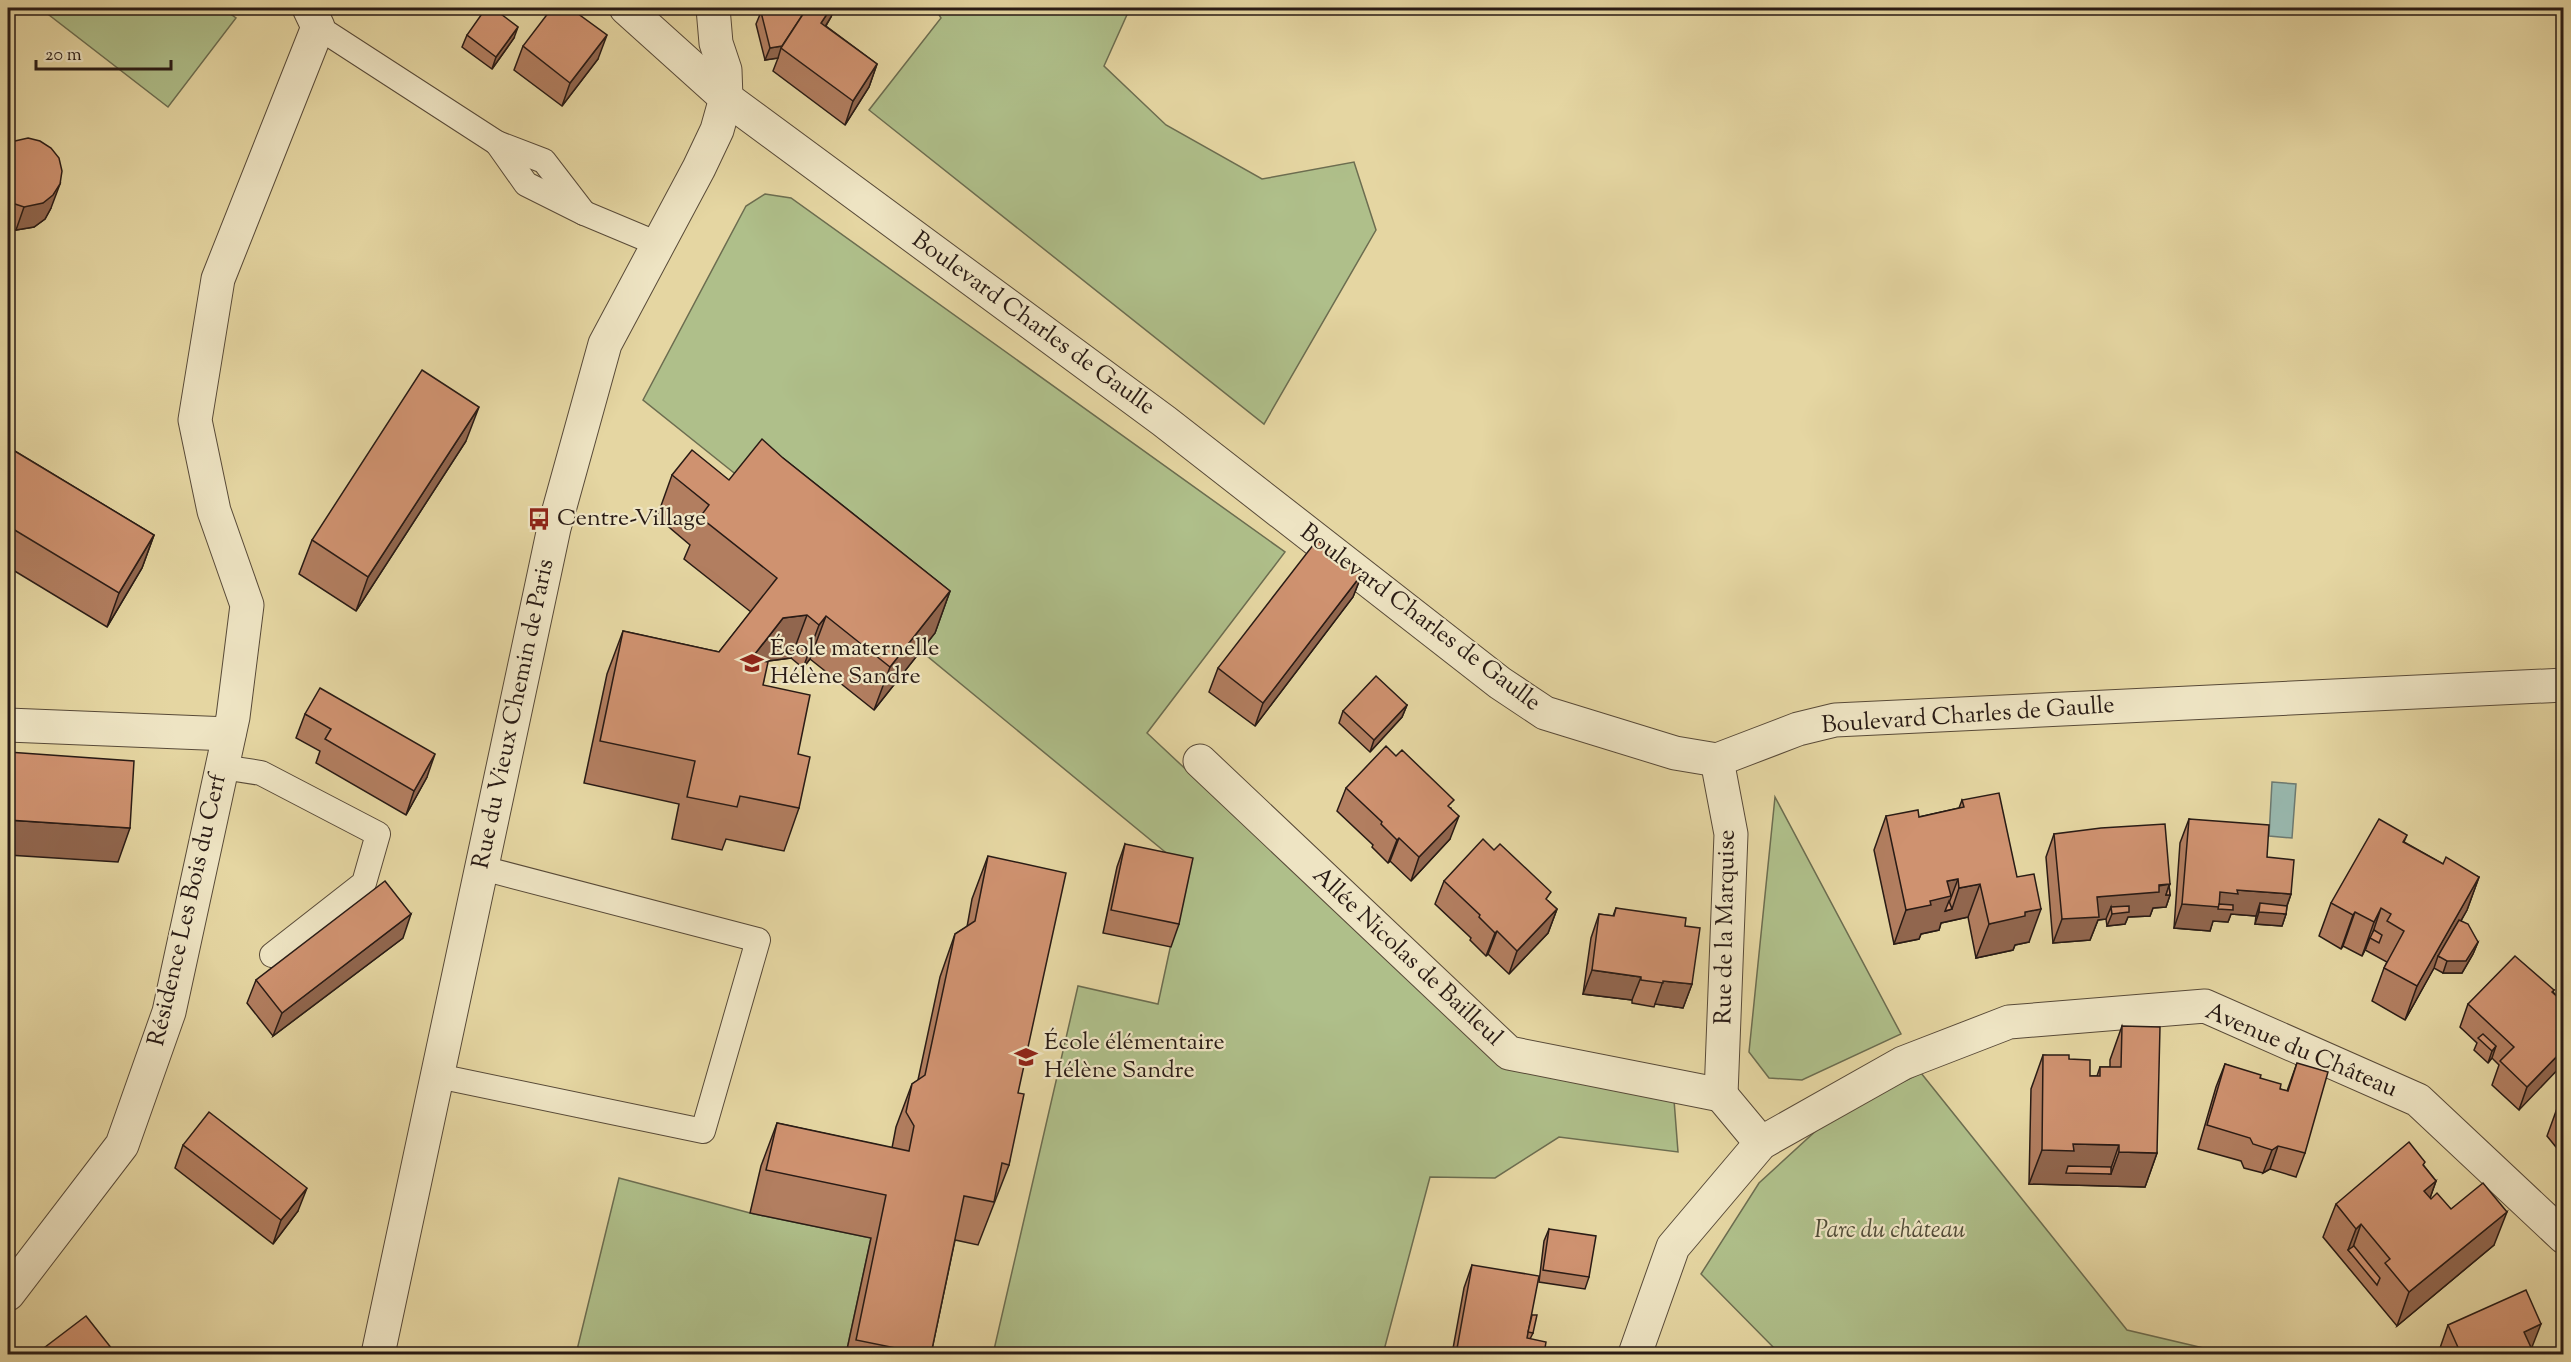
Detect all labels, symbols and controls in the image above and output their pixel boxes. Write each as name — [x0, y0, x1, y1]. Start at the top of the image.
scale bar — [36, 33, 171, 71]
text: 20 m — [45, 43, 82, 69]
street label: Boulevard Charles de Gaulle — [904, 224, 1162, 424]
place label: Centre-Village — [557, 502, 706, 536]
bus stop icon: Centre-Village — [526, 506, 552, 532]
street label: Boulevard Charles de Gaulle — [1292, 516, 1548, 720]
street label: Rue du Vieux Chemin de Paris — [465, 556, 563, 872]
place label: École maternelle Hélène Sandre — [770, 632, 940, 694]
school or university icon: École maternelle Hélène Sandre — [739, 650, 765, 676]
street label: Boulevard Charles de Gaulle — [1820, 689, 2116, 743]
street label: Résidence Les Bois du Cerf — [140, 769, 236, 1050]
street label: Rue de la Marquise — [1707, 829, 1745, 1025]
street label: Allée Nicolas de Bailleul — [1304, 859, 1510, 1055]
street label: Avenue du Château — [2200, 995, 2403, 1107]
place label: École élémentaire Hélène Sandre — [1044, 1026, 1225, 1088]
school or university icon: École élémentaire Hélène Sandre — [1013, 1044, 1039, 1070]
park label: Parc du château — [1815, 1214, 1966, 1248]

